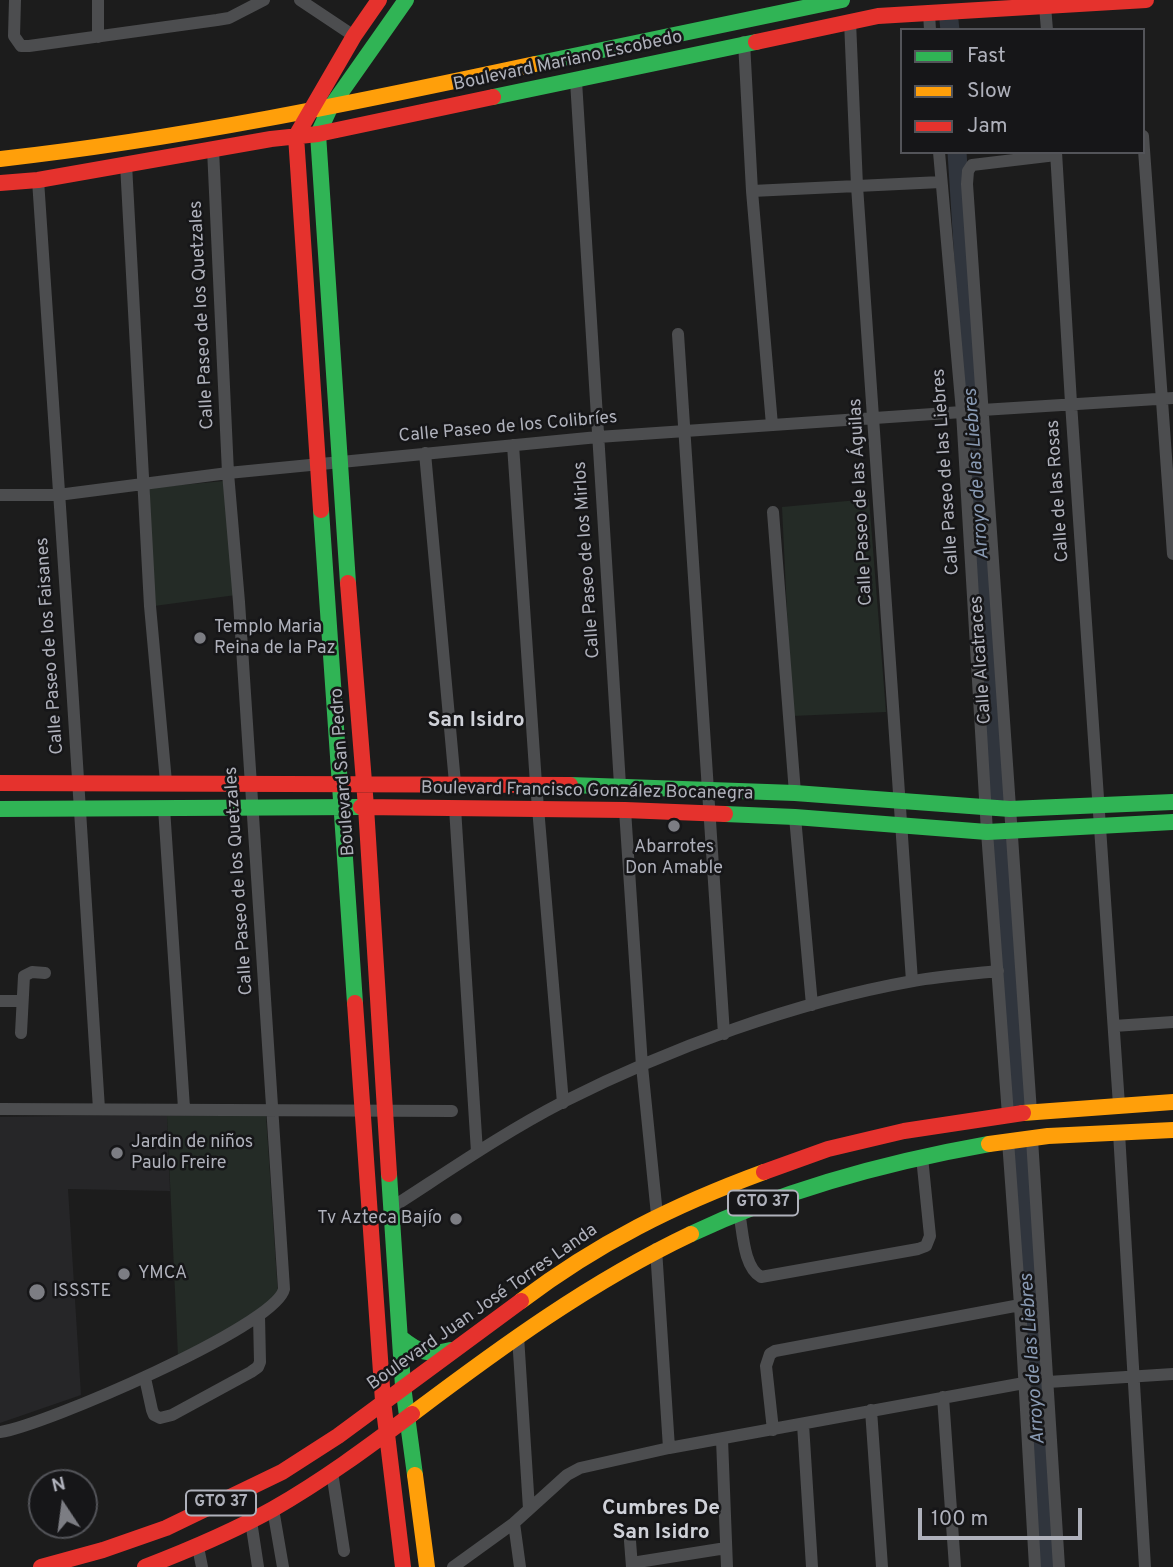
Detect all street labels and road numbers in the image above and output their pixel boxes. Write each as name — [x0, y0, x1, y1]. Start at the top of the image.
street label: Boulevard Mariano Escobedo — [451, 27, 685, 97]
street label: Calle Paseo de los Quetzales — [186, 200, 220, 430]
street label: Calle Paseo de las Liebres — [929, 368, 965, 576]
street label: Calle Paseo de las Águilas — [846, 398, 878, 606]
street label: Calle Paseo de los Colibríes — [398, 408, 618, 448]
street label: Calle de las Rosas — [1043, 419, 1075, 563]
street label: Calle Paseo de los Mirlos — [570, 461, 606, 659]
street label: Calle Paseo de los Faisanes — [33, 537, 69, 755]
street label: Calle Alcatraces — [967, 595, 997, 725]
street label: Boulevard San Pedro — [327, 687, 361, 857]
street label: Calle Paseo de los Quetzales — [221, 766, 259, 996]
street label: Boulevard Francisco González Bocanegra — [421, 778, 753, 806]
road number: GTO 37 — [728, 1190, 798, 1216]
street label: Boulevard Juan José Torres Landa — [364, 1220, 602, 1396]
road number: GTO 37 — [186, 1490, 256, 1516]

